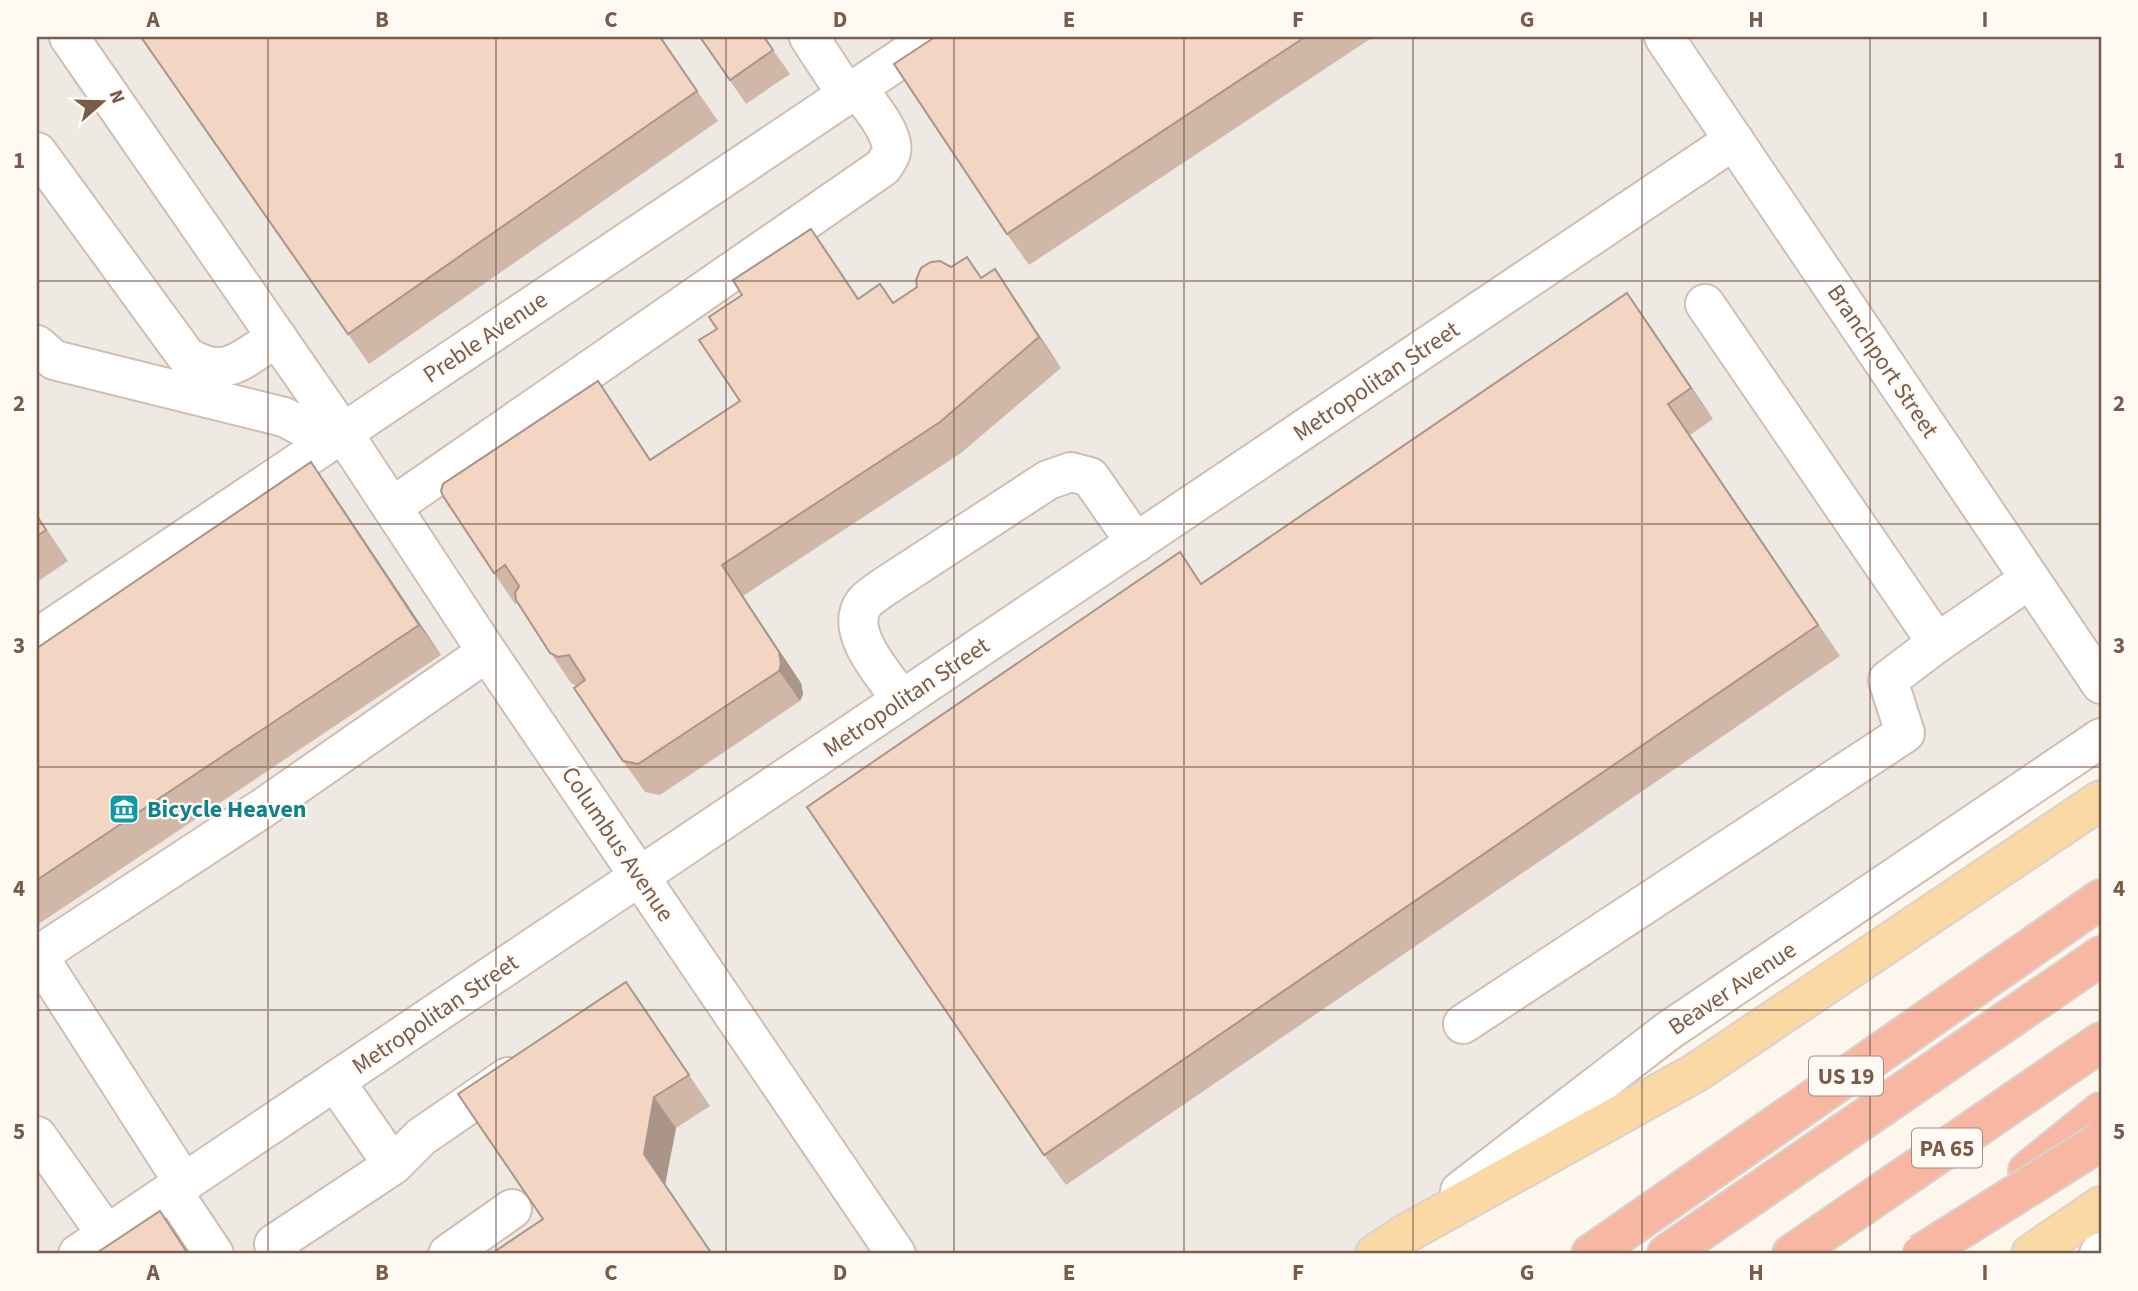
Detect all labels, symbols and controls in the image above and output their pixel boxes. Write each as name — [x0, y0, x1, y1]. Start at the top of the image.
text: A — [145, 3, 160, 36]
text: B — [375, 3, 389, 36]
text: C — [604, 3, 618, 36]
text: D — [833, 3, 847, 36]
text: E — [1063, 3, 1075, 36]
text: F — [1292, 3, 1304, 36]
text: G — [1520, 3, 1534, 36]
text: H — [1748, 3, 1764, 36]
text: I — [1982, 3, 1988, 36]
north arrow — [66, 66, 136, 136]
text: N — [102, 86, 131, 107]
text: 1 — [13, 144, 25, 177]
text: 1 — [2113, 144, 2125, 177]
street label: Branchport Street — [1818, 277, 1947, 445]
street label: Preble Avenue — [416, 283, 555, 392]
street label: Metropolitan Street — [1286, 313, 1467, 450]
text: 2 — [13, 387, 25, 420]
text: 2 — [2113, 387, 2125, 420]
text: 3 — [13, 629, 25, 662]
street label: Metropolitan Street — [816, 629, 997, 766]
text: 3 — [2113, 629, 2125, 662]
street label: Columbus Avenue — [552, 759, 683, 929]
museum icon: Bicycle Heaven — [107, 792, 141, 826]
place label: Bicycle Heaven — [147, 792, 307, 827]
text: 4 — [13, 872, 25, 905]
text: 4 — [2113, 872, 2125, 905]
street label: Beaver Avenue — [1661, 933, 1803, 1044]
street label: Metropolitan Street — [345, 946, 526, 1083]
road number: US 19 — [1809, 1056, 1883, 1096]
text: 5 — [13, 1115, 25, 1148]
text: 5 — [2113, 1115, 2125, 1148]
road number: PA 65 — [1912, 1128, 1982, 1168]
text: A — [145, 1256, 160, 1289]
text: B — [375, 1256, 389, 1289]
text: C — [604, 1256, 618, 1289]
text: D — [833, 1256, 847, 1289]
text: E — [1063, 1256, 1075, 1289]
text: F — [1292, 1256, 1304, 1289]
text: G — [1520, 1256, 1534, 1289]
text: H — [1748, 1256, 1764, 1289]
text: I — [1982, 1256, 1988, 1289]

